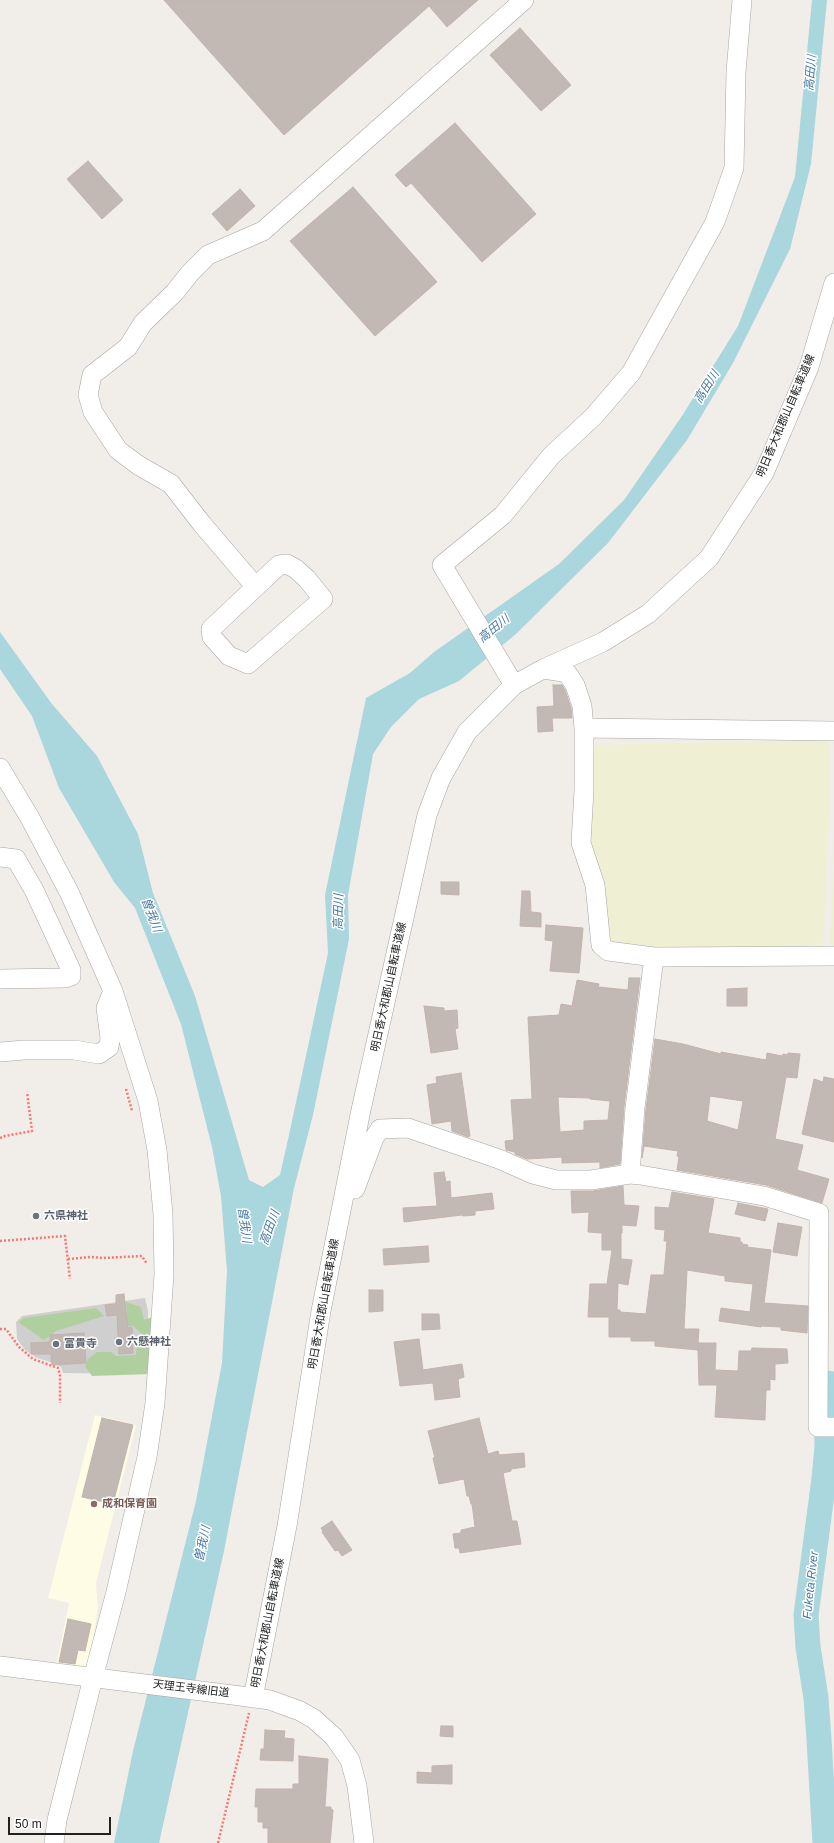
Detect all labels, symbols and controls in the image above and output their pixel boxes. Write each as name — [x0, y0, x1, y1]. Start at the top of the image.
water label: 高田川 — [802, 54, 820, 92]
street label: 明日香大和郡山自転車道線 — [754, 353, 818, 479]
water label: 高田川 — [691, 368, 723, 406]
water label: 高田川 — [475, 612, 513, 646]
water label: 高田川 — [331, 894, 347, 930]
water label: 曽我川 — [138, 896, 164, 934]
street label: 明日香大和郡山自転車道線 — [369, 921, 409, 1053]
water label: 曽我川 — [234, 1206, 254, 1244]
place label: 六県神社 — [44, 1209, 88, 1223]
water label: 高田川 — [257, 1209, 283, 1247]
marker: 六県神社 — [31, 1211, 41, 1221]
street label: 明日香大和郡山自転車道線 — [306, 1238, 342, 1370]
place label: 六懸神社 — [127, 1335, 171, 1349]
place label: 富貴寺 — [64, 1337, 97, 1351]
marker: 六懸神社 — [114, 1337, 124, 1347]
marker: 富貴寺 — [51, 1339, 61, 1349]
place label: 成和保育園 — [102, 1497, 157, 1511]
marker: 成和保育園 — [89, 1499, 99, 1509]
water label: 曽我川 — [192, 1525, 214, 1563]
water label: Fuketa River — [800, 1550, 822, 1620]
street label: 明日香大和郡山自転車道線 — [249, 1557, 287, 1689]
street label: 天理王寺線旧道 — [152, 1678, 230, 1700]
scale bar — [10, 1809, 113, 1835]
text: 50 m — [15, 1817, 42, 1831]

